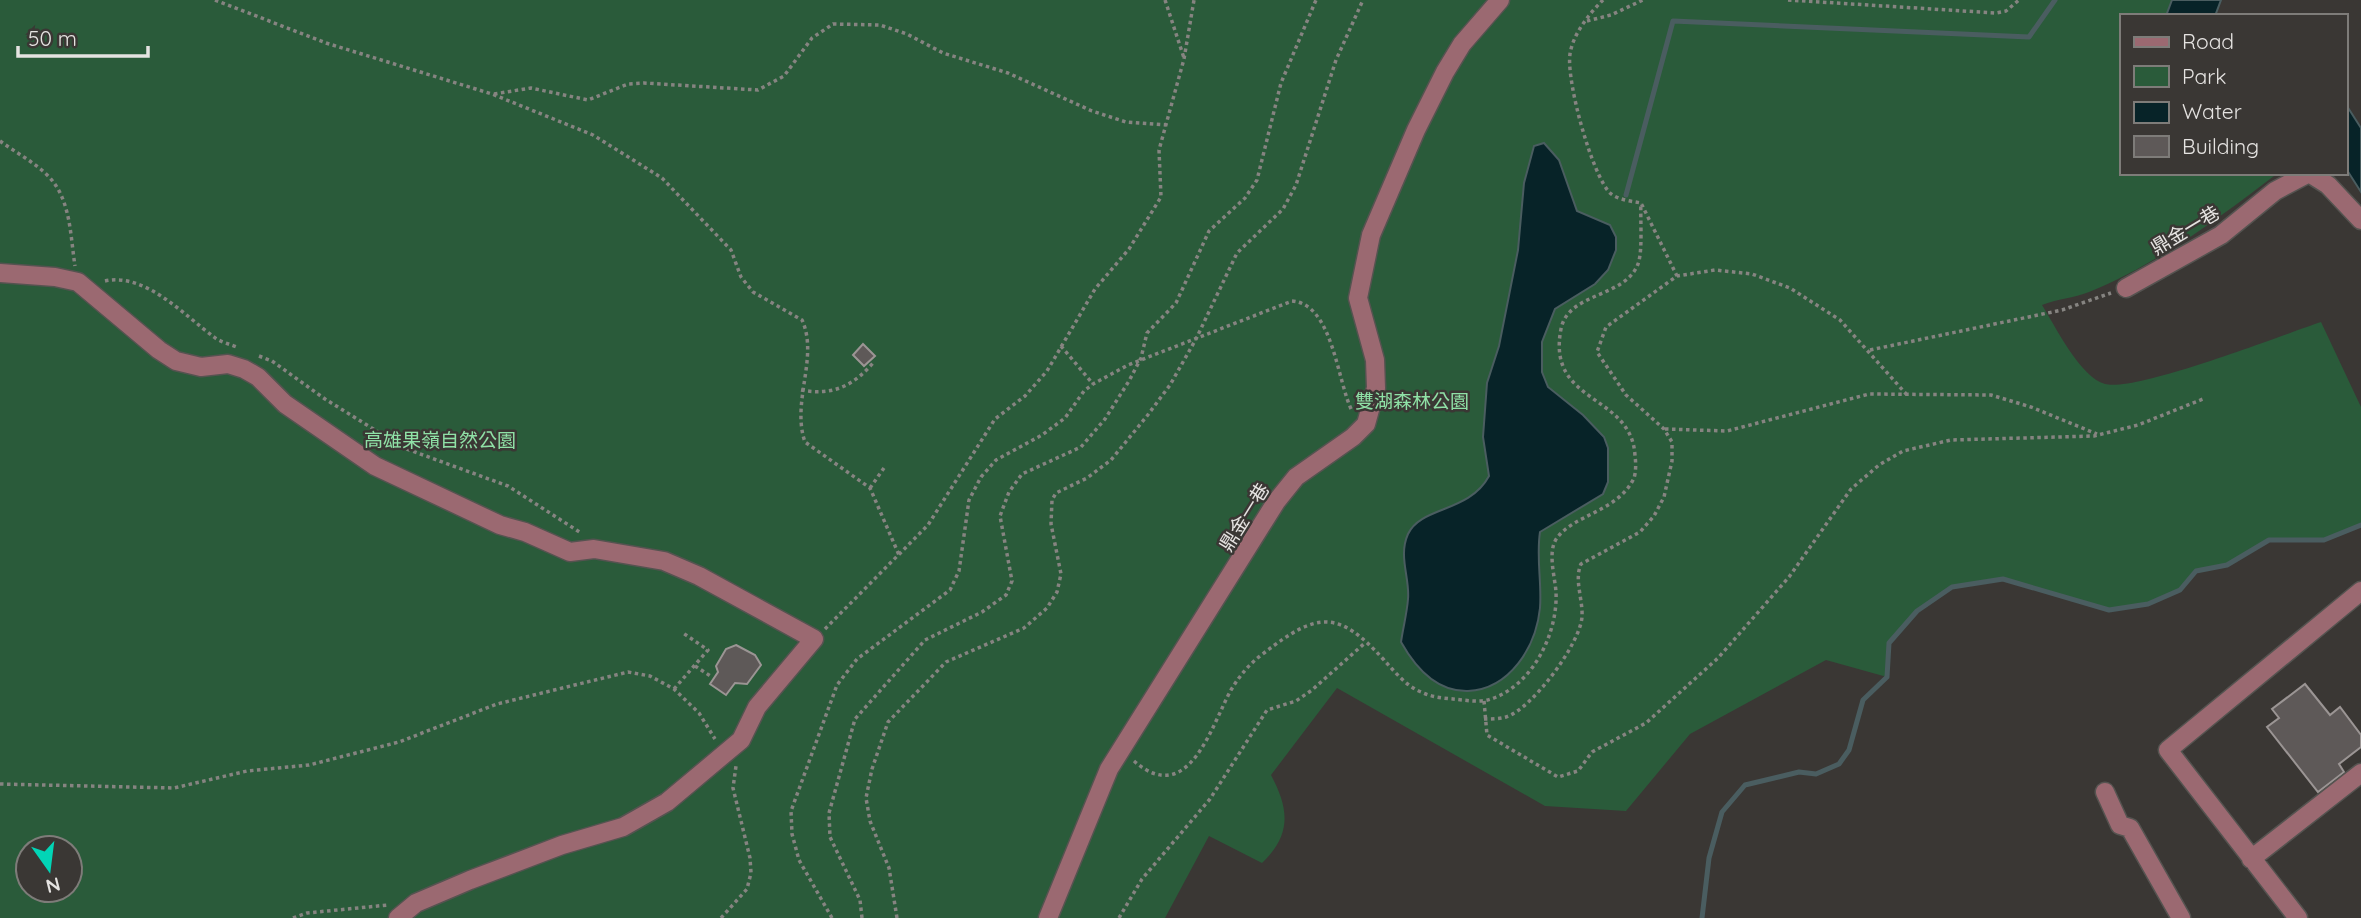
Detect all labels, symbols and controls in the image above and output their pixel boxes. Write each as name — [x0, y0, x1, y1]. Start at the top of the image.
scale bar — [18, 14, 147, 58]
legend — [2120, 14, 2347, 175]
text: 50 m — [28, 25, 77, 51]
text: Road — [2182, 28, 2234, 54]
text: Park — [2182, 63, 2226, 89]
text: Water — [2182, 98, 2242, 124]
text: Building — [2182, 133, 2259, 159]
street label: 鼎金一巷 — [2146, 200, 2224, 260]
park label: 雙湖森林公園 — [1355, 389, 1469, 413]
park label: 高雄果嶺自然公園 — [364, 428, 516, 452]
street label: 鼎金一巷 — [1214, 478, 1274, 556]
north arrow — [14, 834, 84, 904]
text: N — [43, 872, 63, 899]

